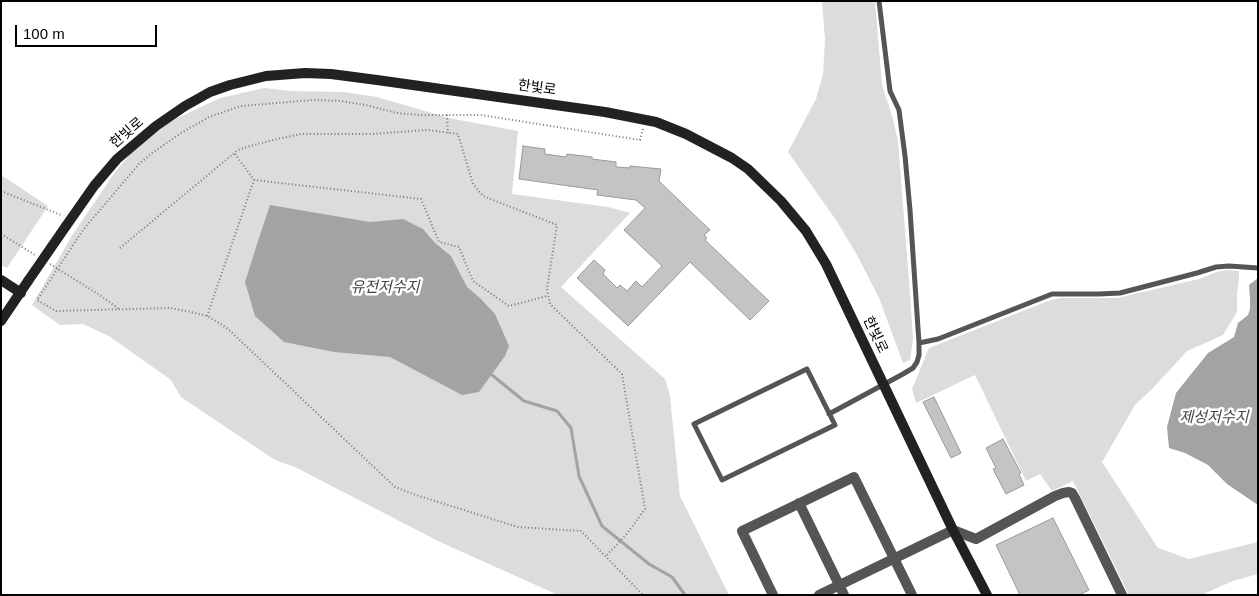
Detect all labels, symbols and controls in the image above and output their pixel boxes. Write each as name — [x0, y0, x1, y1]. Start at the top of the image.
scale bar — [18, 15, 160, 47]
text: 100 m — [23, 25, 65, 42]
street label: 한빛로 — [517, 77, 557, 99]
street label: 한빛로 — [107, 114, 147, 152]
water label: 유전저수지 — [351, 279, 419, 297]
street label: 한빛로 — [859, 314, 891, 356]
water label: 제성저수지 — [1180, 409, 1248, 427]

